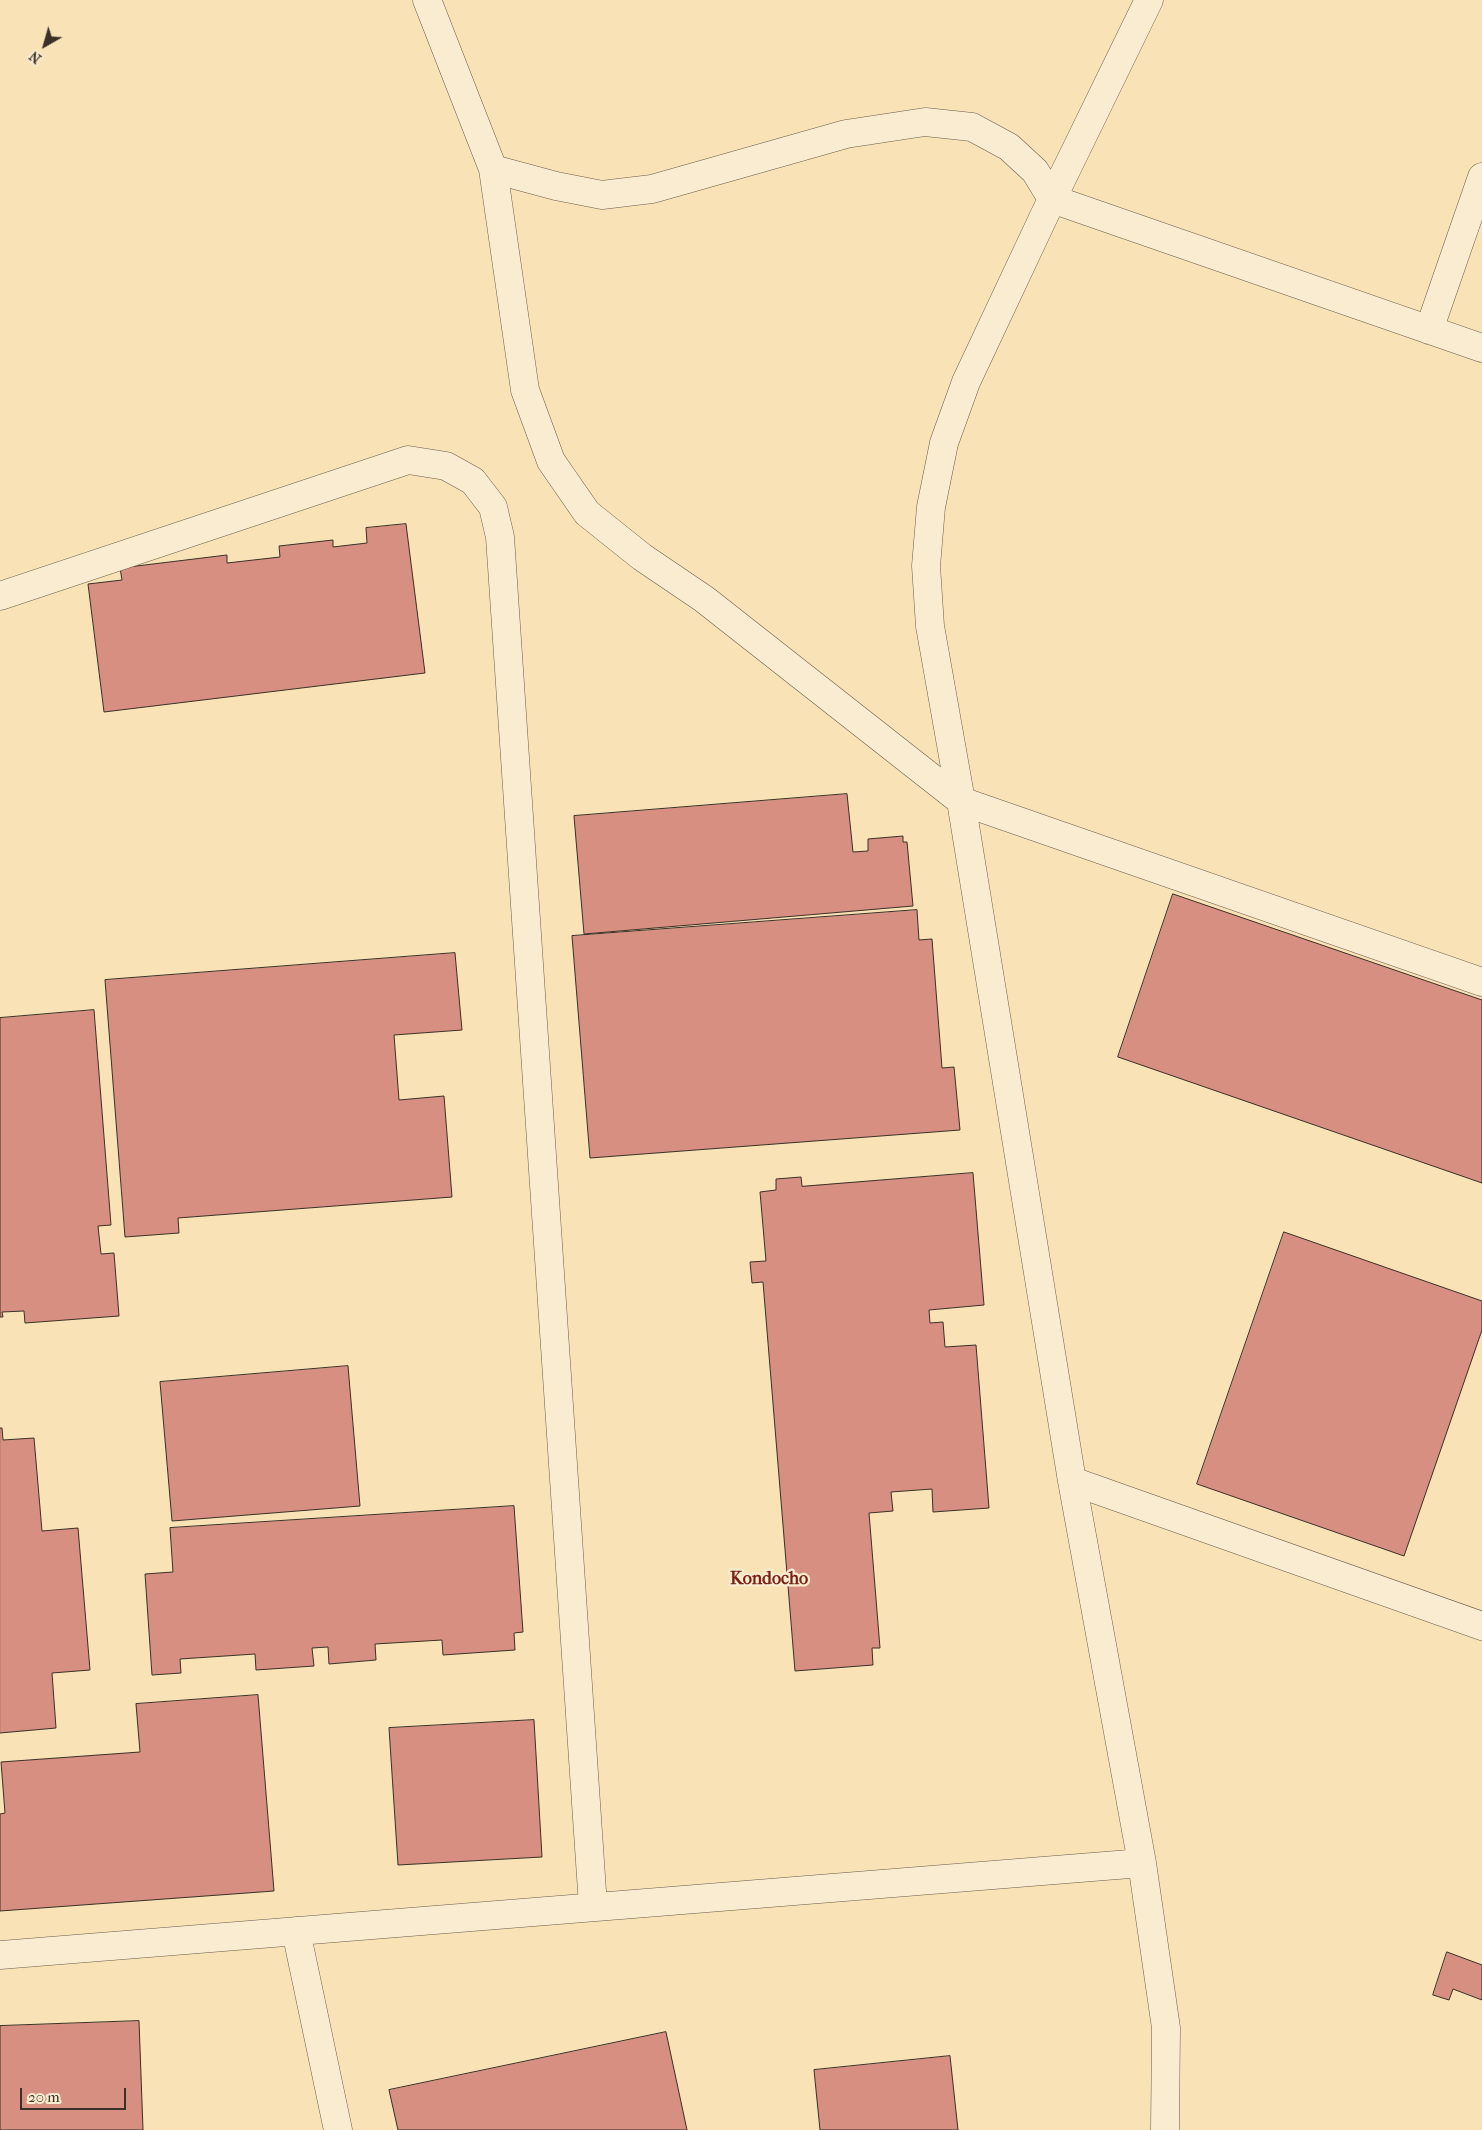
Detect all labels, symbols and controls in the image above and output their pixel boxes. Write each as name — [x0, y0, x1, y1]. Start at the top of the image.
north arrow — [20, 20, 70, 70]
text: N — [26, 47, 45, 67]
district label: Kondocho — [730, 1569, 808, 1591]
scale bar — [22, 2078, 129, 2110]
text: 20 m — [28, 2088, 60, 2106]

